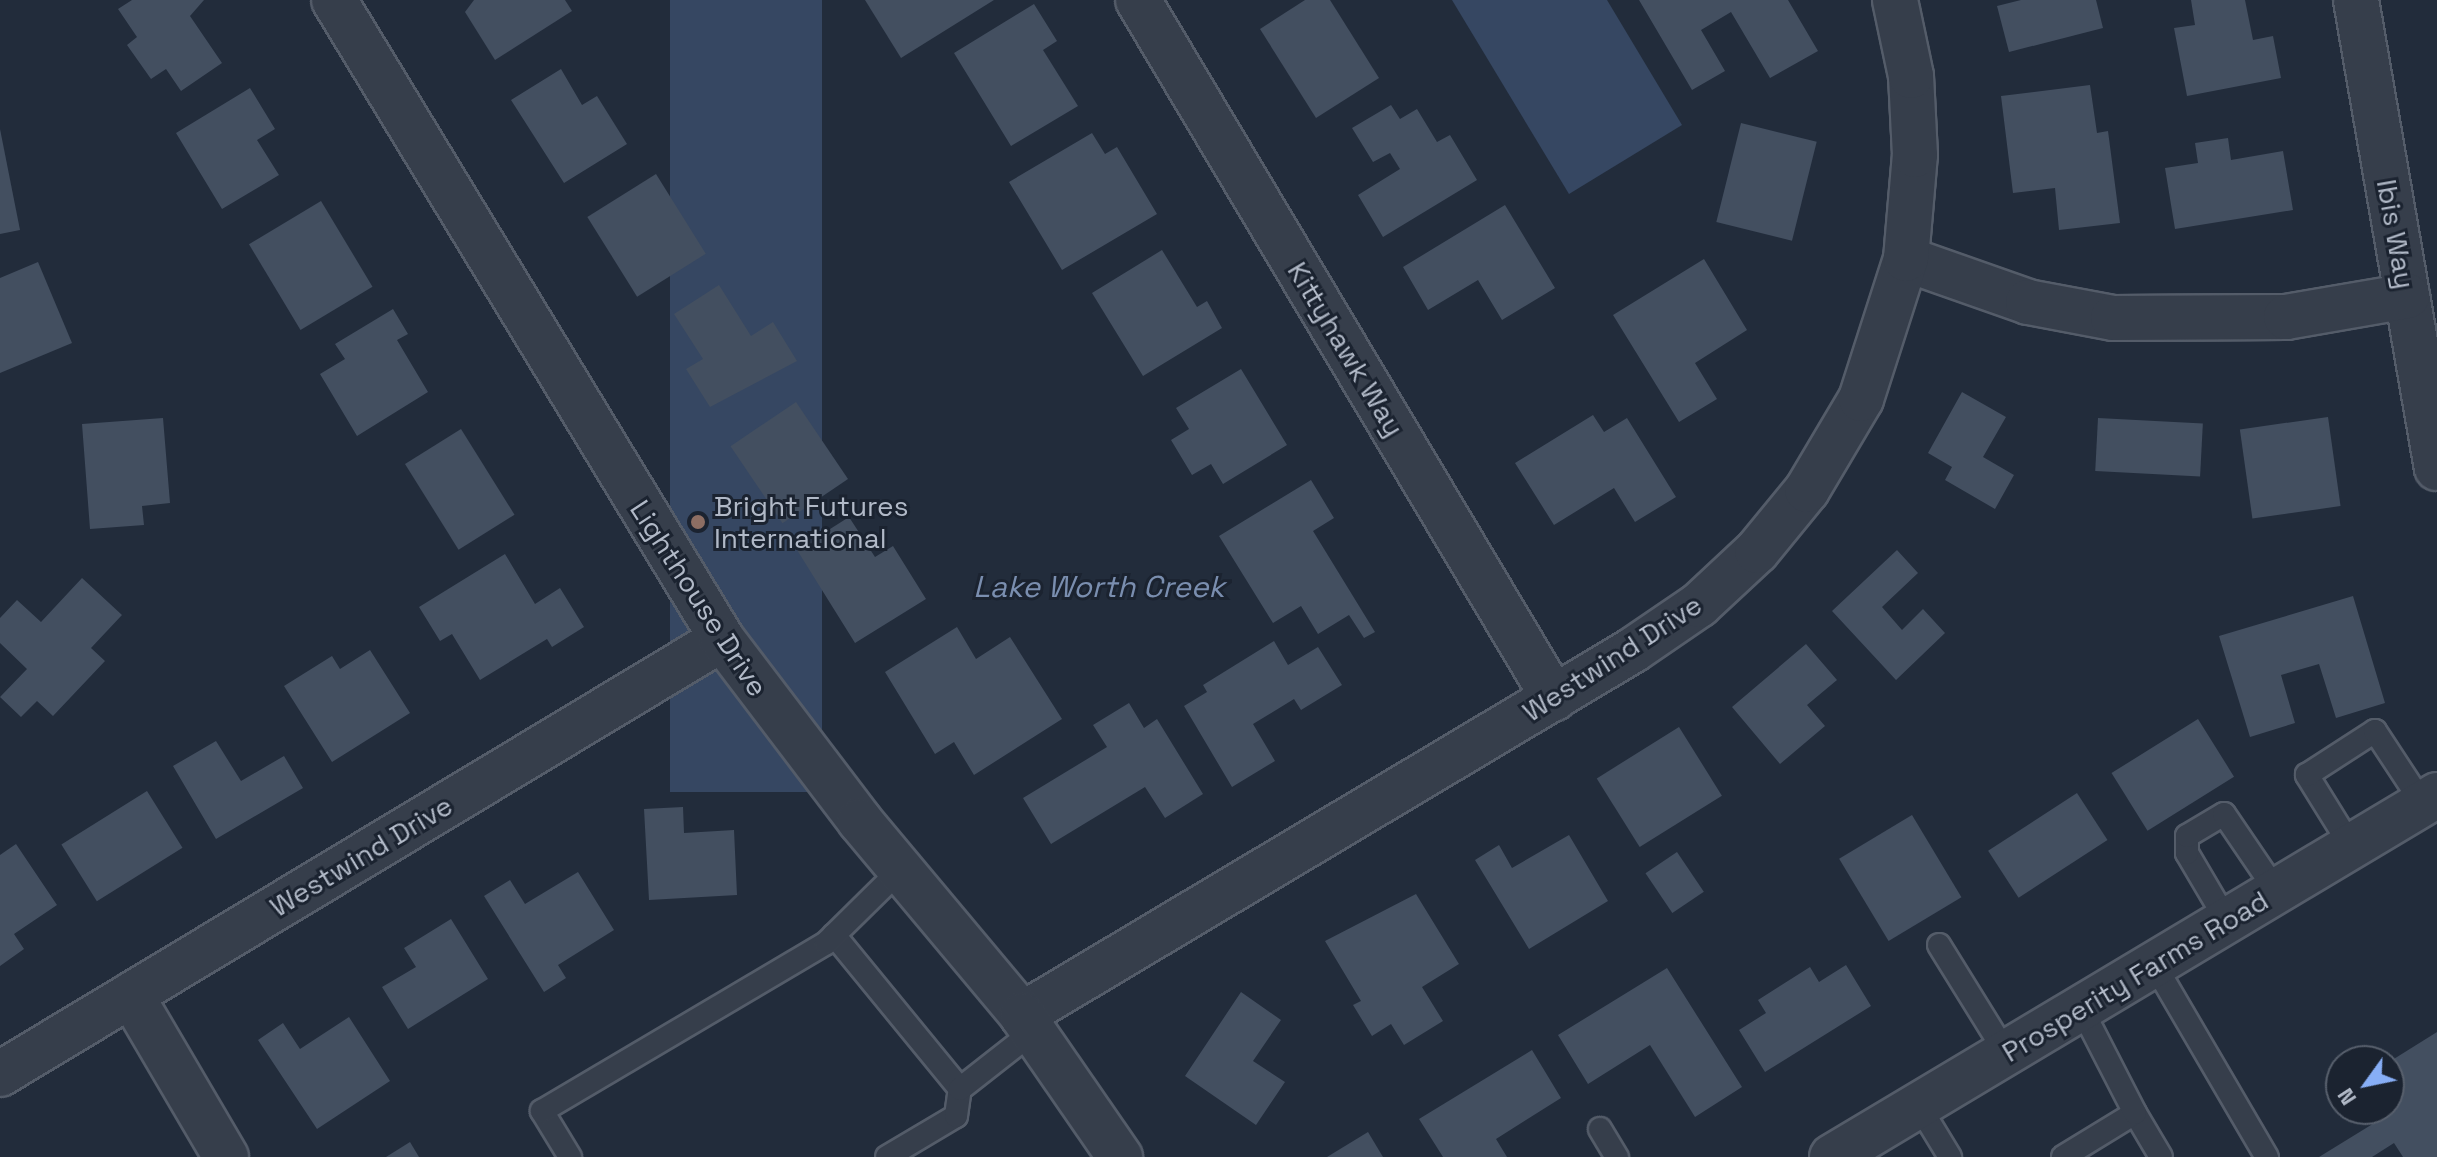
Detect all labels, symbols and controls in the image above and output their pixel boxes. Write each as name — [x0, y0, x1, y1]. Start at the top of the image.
street label: Ibis Way — [2370, 177, 2422, 291]
street label: Kittyhawk Way — [1281, 256, 1411, 442]
place label: Bright Futures International — [714, 489, 908, 555]
street label: Lighthouse Drive — [623, 494, 775, 702]
marker: Bright Futures International — [689, 513, 707, 531]
water label: Lake Worth Creek — [973, 569, 1225, 605]
street label: Westwind Drive — [1516, 588, 1708, 728]
street label: Westwind Drive — [264, 788, 458, 924]
street label: Prosperity Farms Road — [1996, 883, 2274, 1069]
north arrow — [2325, 1045, 2405, 1125]
text: N — [2331, 1083, 2362, 1111]

